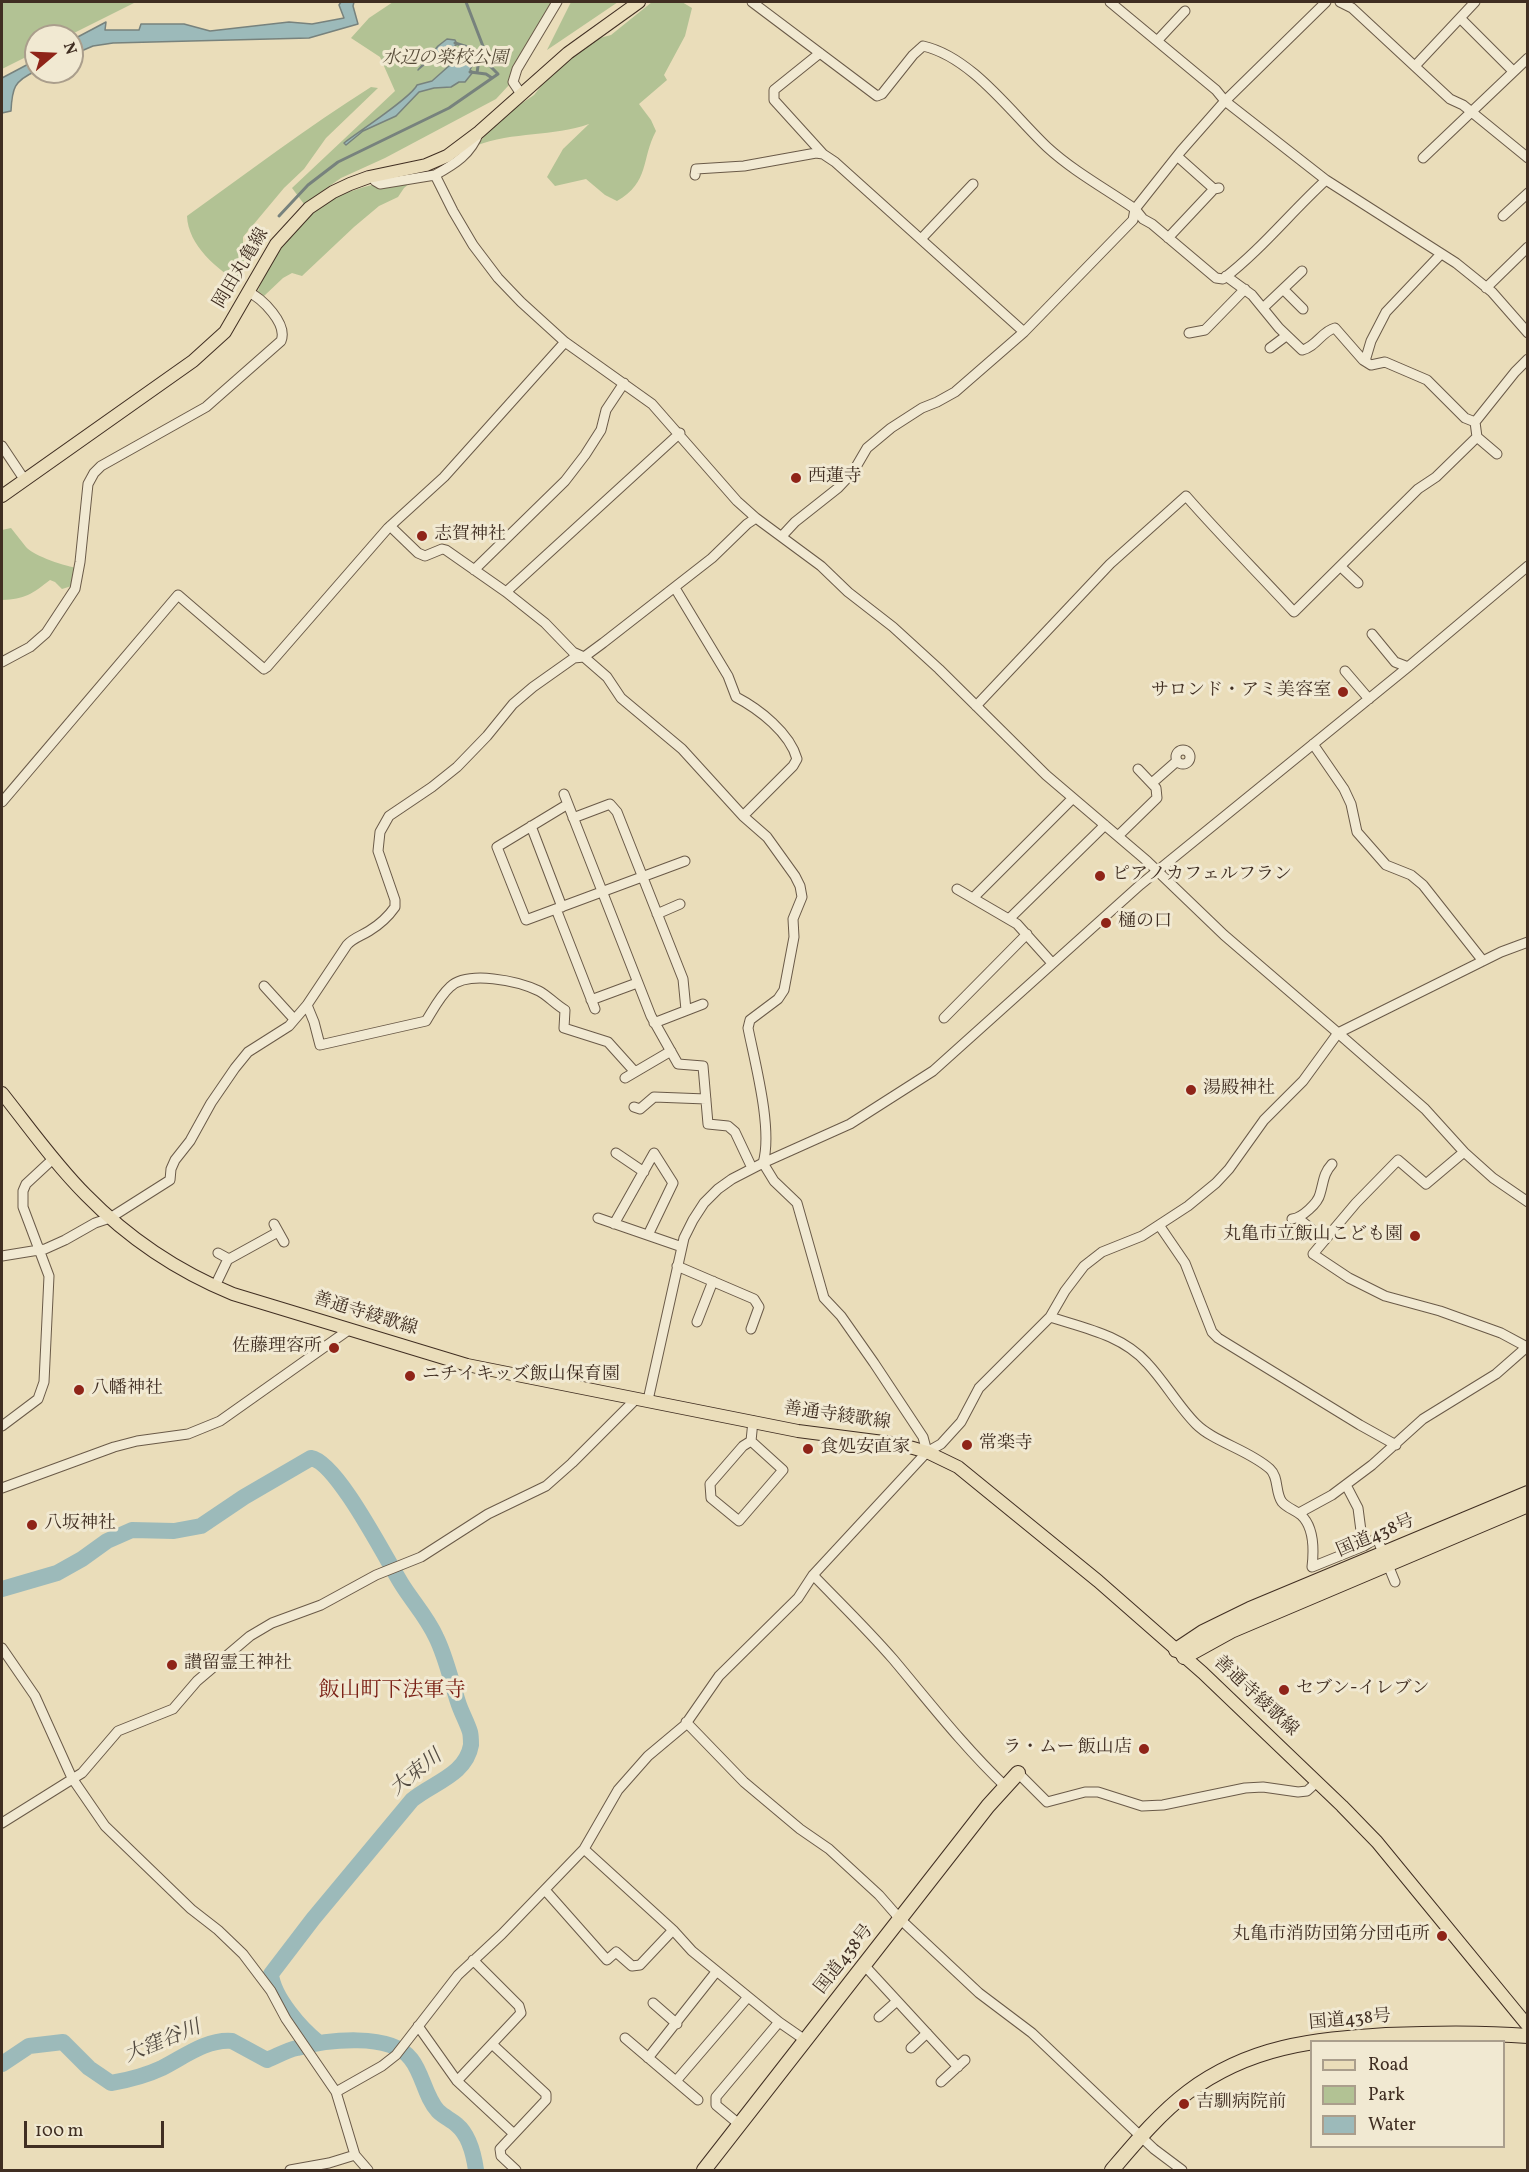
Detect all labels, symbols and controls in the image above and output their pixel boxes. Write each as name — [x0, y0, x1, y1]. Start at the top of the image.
north arrow — [24, 24, 84, 84]
text: N — [57, 40, 81, 58]
park label: 水辺の楽校公園 — [382, 49, 508, 71]
street label: 岡田丸亀線 — [210, 225, 274, 313]
place label: 西蓮寺 — [808, 467, 862, 489]
marker: 西蓮寺 — [789, 471, 803, 485]
place label: 志賀神社 — [434, 525, 506, 547]
marker: 志賀神社 — [415, 529, 429, 543]
place label: サロンド・アミ美容室 — [1151, 681, 1331, 703]
marker: サロンド・アミ美容室 — [1336, 685, 1350, 699]
place label: ピアノカフェルフラン — [1112, 865, 1292, 887]
marker: ピアノカフェルフラン — [1093, 869, 1107, 883]
place label: 樋の口 — [1118, 912, 1172, 934]
marker: 樋の口 — [1099, 916, 1113, 930]
place label: 湯殿神社 — [1203, 1079, 1275, 1101]
marker: 湯殿神社 — [1184, 1083, 1198, 1097]
place label: 丸亀市立飯山こども園 — [1223, 1225, 1403, 1247]
marker: 丸亀市立飯山こども園 — [1408, 1229, 1422, 1243]
street label: 善通寺綾歌線 — [310, 1289, 420, 1341]
place label: 佐藤理容所 — [232, 1337, 322, 1359]
marker: 佐藤理容所 — [327, 1341, 341, 1355]
place label: ニチイキッズ飯山保育園 — [422, 1365, 620, 1387]
marker: ニチイキッズ飯山保育園 — [403, 1369, 417, 1383]
place label: 八幡神社 — [91, 1379, 163, 1401]
marker: 八幡神社 — [72, 1383, 86, 1397]
street label: 善通寺綾歌線 — [782, 1399, 892, 1435]
place label: 常楽寺 — [979, 1434, 1033, 1456]
place label: 食処安直家 — [820, 1438, 910, 1460]
marker: 常楽寺 — [960, 1438, 974, 1452]
marker: 食処安直家 — [801, 1442, 815, 1456]
street label: 国道438号 — [1334, 1511, 1418, 1563]
place label: 八坂神社 — [44, 1514, 116, 1536]
marker: 八坂神社 — [25, 1518, 39, 1532]
street label: 善通寺綾歌線 — [1208, 1652, 1302, 1742]
place label: 讃留霊王神社 — [184, 1654, 292, 1676]
marker: 讃留霊王神社 — [165, 1658, 179, 1672]
district label: 飯山町下法軍寺 — [319, 1679, 465, 1705]
place label: セブン-イレブン — [1296, 1679, 1430, 1701]
marker: セブン-イレブン — [1277, 1683, 1291, 1697]
place label: ラ・ムー 飯山店 — [1003, 1738, 1132, 1760]
marker: ラ・ムー 飯山店 — [1137, 1742, 1151, 1756]
water label: 大束川 — [386, 1746, 448, 1802]
street label: 国道438号 — [811, 1921, 879, 1999]
place label: 丸亀市消防団第分団屯所 — [1232, 1925, 1430, 1947]
marker: 丸亀市消防団第分団屯所 — [1435, 1929, 1449, 1943]
street label: 国道438号 — [1308, 2007, 1392, 2035]
water label: 大窪谷川 — [121, 2017, 205, 2069]
legend — [1310, 2040, 1505, 2148]
text: Road — [1368, 2053, 1409, 2078]
text: Park — [1368, 2083, 1405, 2108]
place label: 吉馴病院前 — [1196, 2093, 1286, 2115]
marker: 吉馴病院前 — [1177, 2097, 1191, 2111]
scale bar — [27, 2109, 166, 2147]
text: Water — [1368, 2113, 1416, 2138]
text: 100 m — [35, 2119, 84, 2144]

